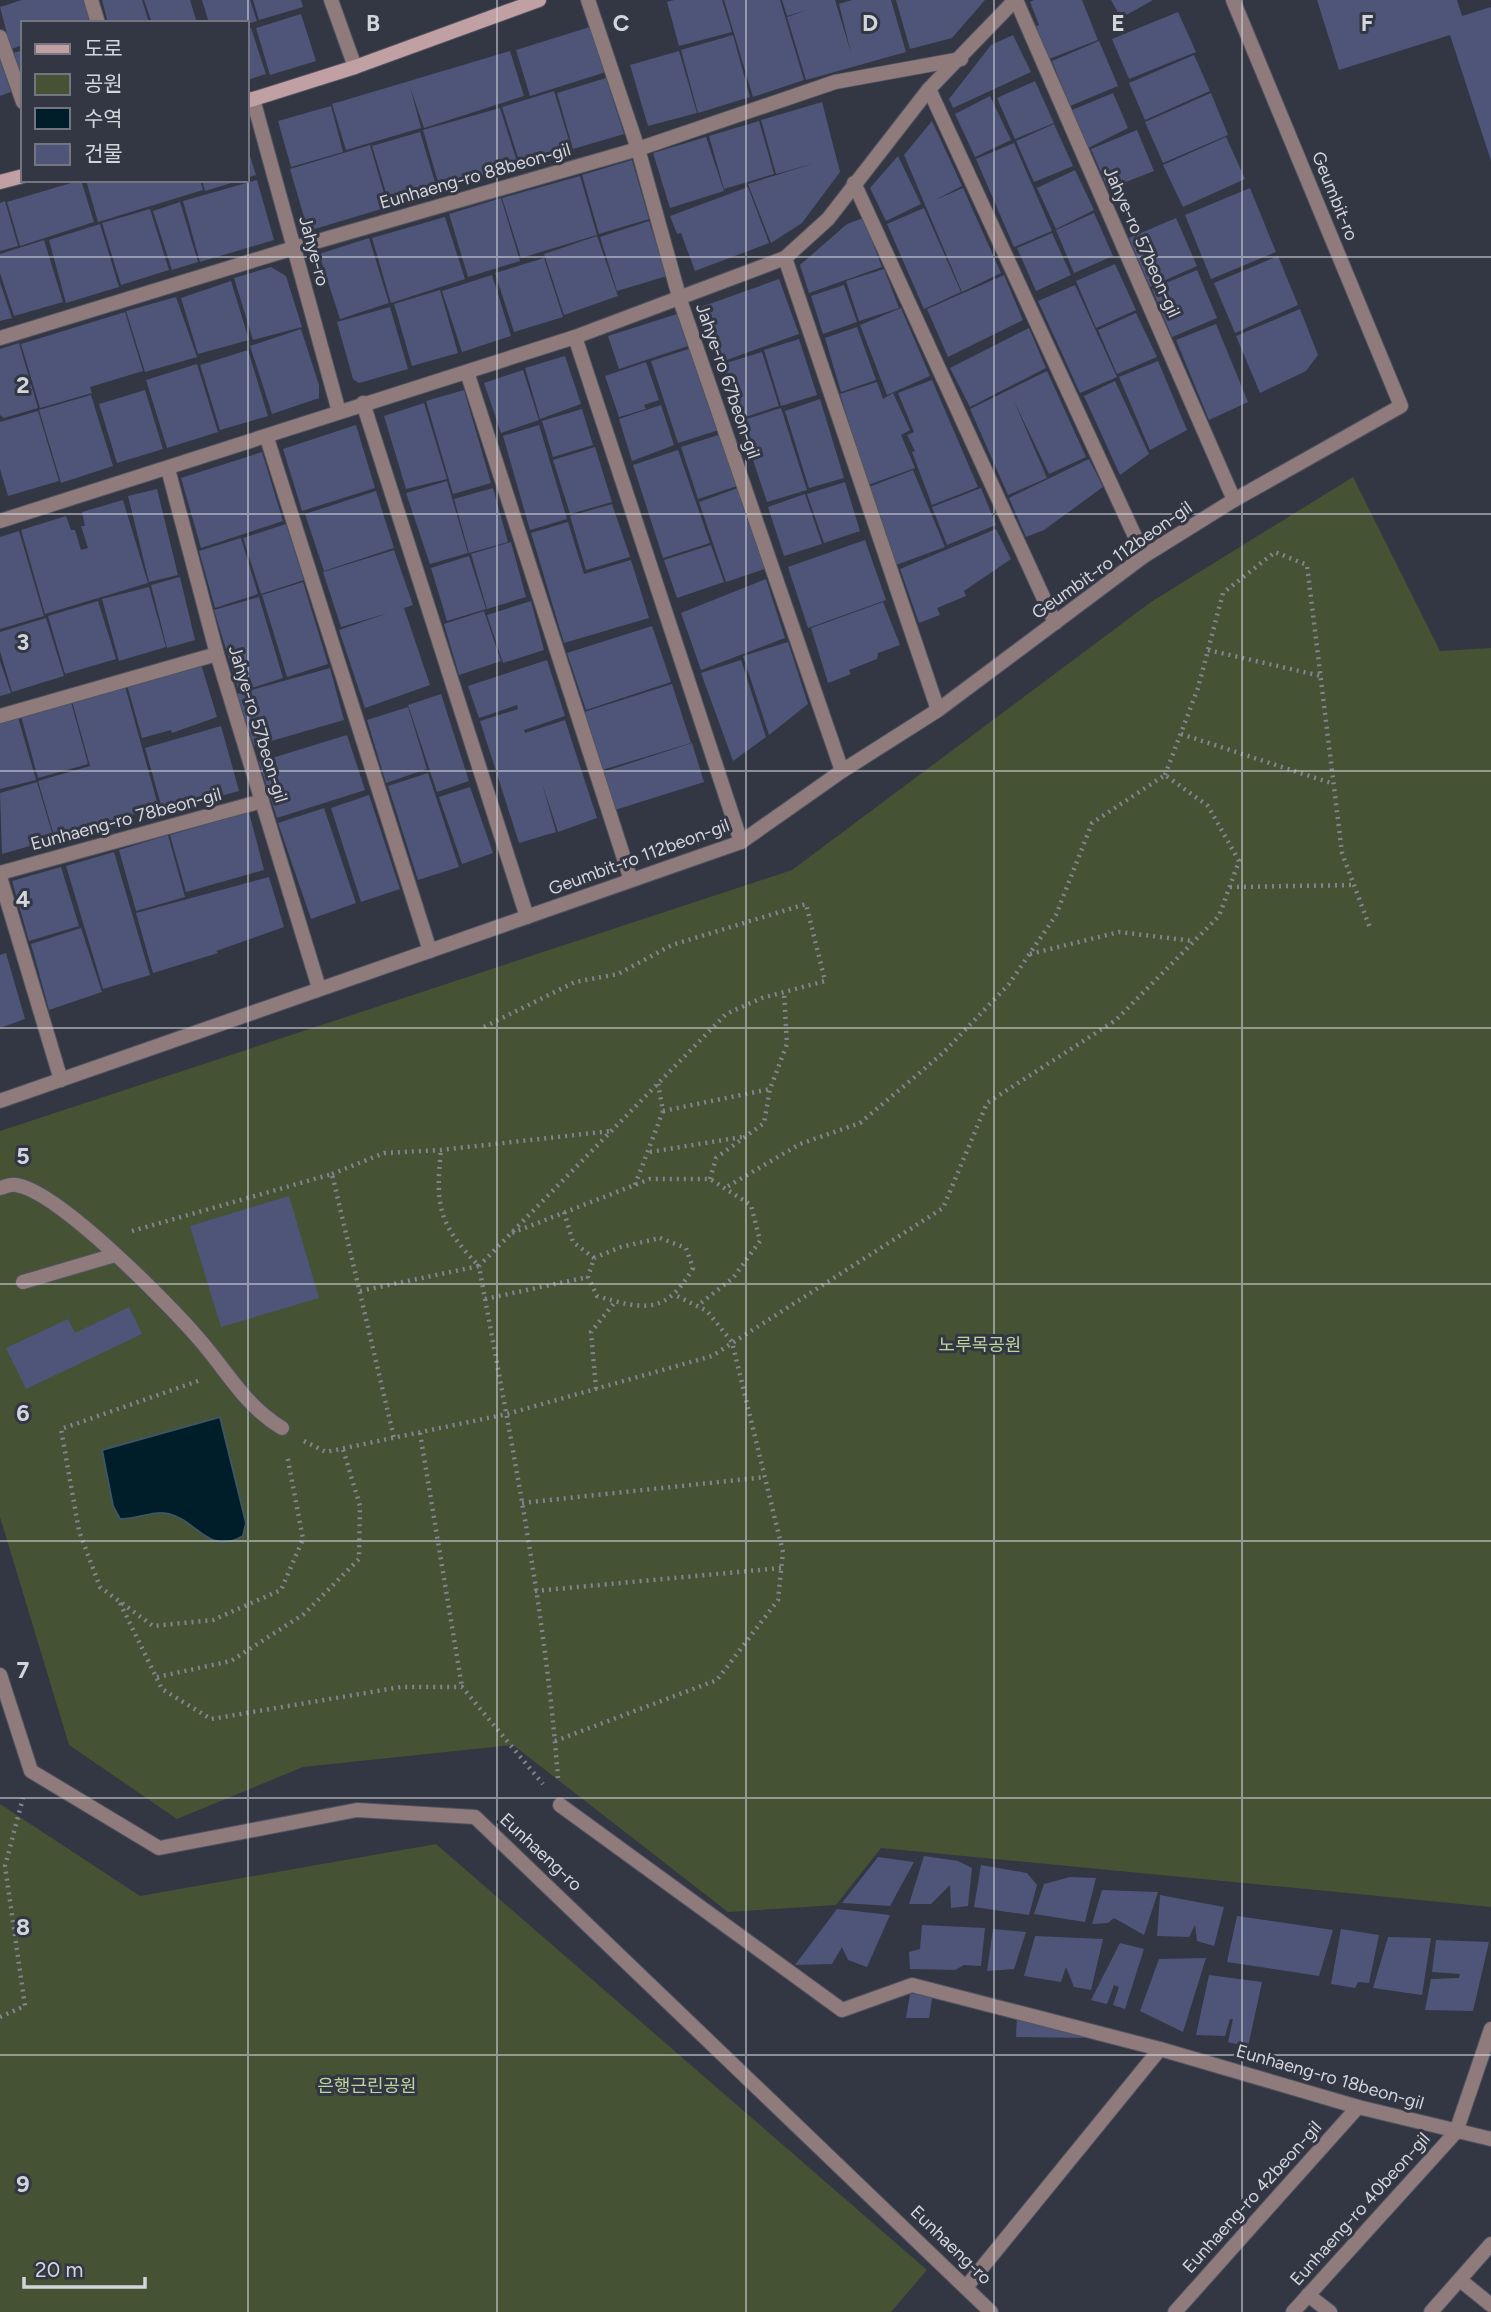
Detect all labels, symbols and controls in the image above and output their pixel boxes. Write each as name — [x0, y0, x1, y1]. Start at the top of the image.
text: B — [366, 9, 380, 37]
text: C — [613, 9, 630, 37]
text: D — [862, 9, 878, 37]
text: E — [1111, 9, 1125, 37]
text: F — [1361, 9, 1374, 37]
legend — [21, 21, 248, 182]
text: 도로 — [84, 36, 123, 61]
text: 공원 — [84, 71, 123, 96]
text: 수역 — [84, 106, 123, 131]
street label: Eunhaeng-ro 88beon-gil — [377, 138, 573, 214]
text: 건물 — [84, 141, 123, 166]
street label: Geumbit-ro — [1307, 148, 1363, 244]
street label: Jahye-ro 57beon-gil — [1099, 163, 1185, 321]
street label: Jahye-ro — [294, 214, 334, 288]
street label: Jahye-ro 67beon-gil — [691, 300, 765, 462]
text: 2 — [16, 371, 30, 399]
street label: Geumbit-ro 112beon-gil — [1028, 496, 1196, 624]
text: 3 — [17, 628, 29, 656]
street label: Jahye-ro 57beon-gil — [224, 643, 292, 805]
street label: Eunhaeng-ro 78beon-gil — [28, 783, 224, 855]
street label: Geumbit-ro 112beon-gil — [546, 814, 732, 900]
text: 4 — [16, 885, 30, 913]
text: 5 — [16, 1142, 30, 1170]
park label: 노루목공원 — [939, 1334, 1021, 1356]
text: 6 — [16, 1399, 30, 1427]
text: 7 — [17, 1656, 30, 1684]
street label: Eunhaeng-ro — [495, 1808, 587, 1896]
text: 8 — [16, 1913, 30, 1941]
street label: Eunhaeng-ro 18beon-gil — [1234, 2040, 1426, 2114]
park label: 은행근린공원 — [317, 2075, 417, 2097]
street label: Eunhaeng-ro 42beon-gil — [1178, 2116, 1326, 2278]
street label: Eunhaeng-ro 40beon-gil — [1285, 2128, 1435, 2290]
text: 9 — [16, 2170, 30, 2198]
street label: Eunhaeng-ro — [906, 2201, 996, 2289]
scale bar — [24, 2246, 145, 2290]
text: 20 m — [35, 2257, 83, 2282]

